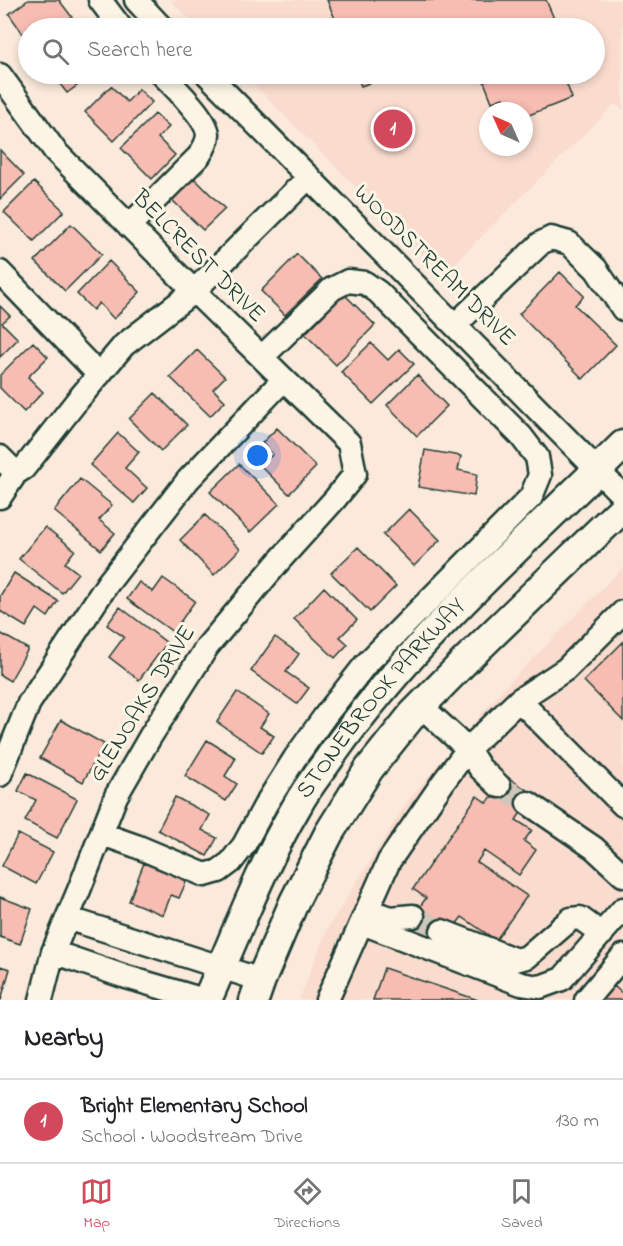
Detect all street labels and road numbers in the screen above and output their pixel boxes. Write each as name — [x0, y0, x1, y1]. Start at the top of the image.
street label: WOODSTREAM DRIVE — [345, 177, 523, 355]
street label: BELCREST DRIVE — [122, 181, 273, 332]
street label: STONEBROOK PARKWAY — [288, 590, 475, 806]
street label: GLENOAKS DRIVE — [81, 619, 205, 789]

